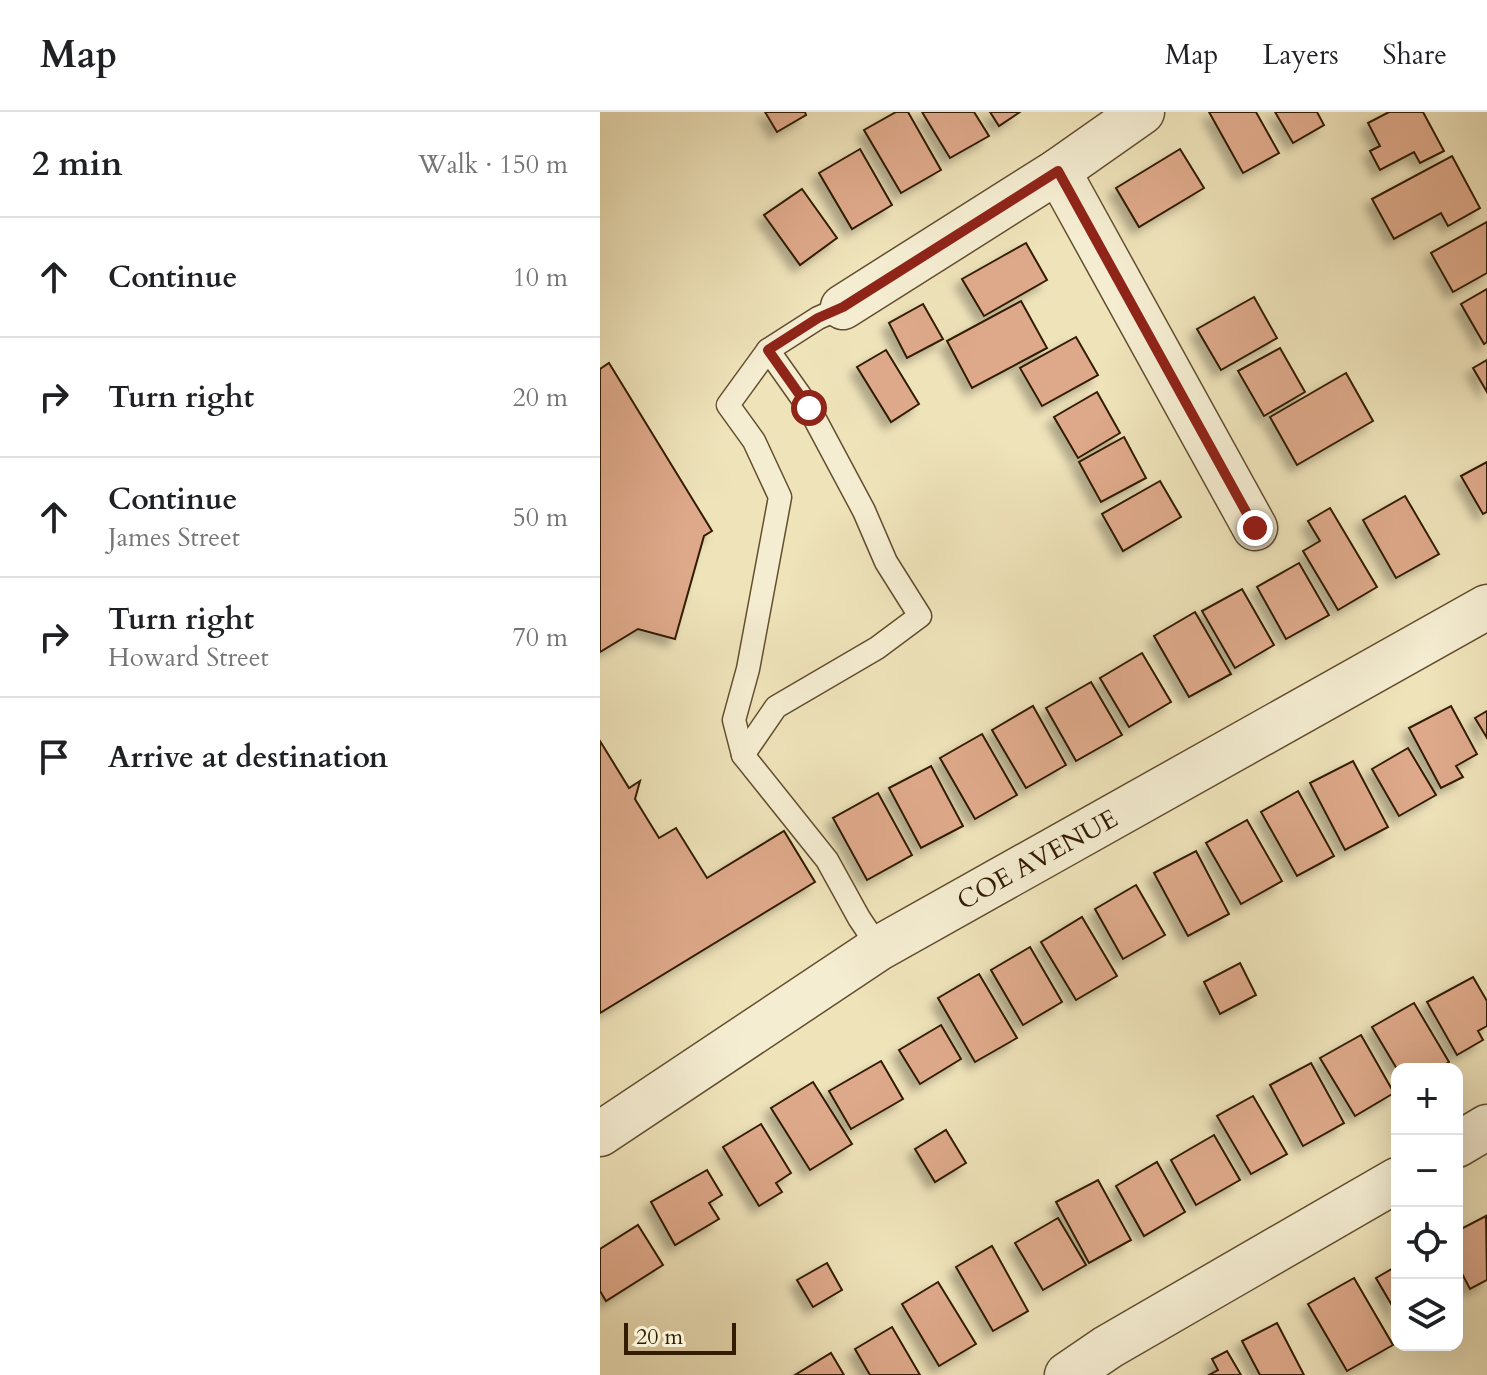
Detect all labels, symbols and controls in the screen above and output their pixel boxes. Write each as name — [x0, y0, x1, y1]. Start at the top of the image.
text: Map — [40, 29, 117, 81]
text: Map — [1165, 36, 1218, 74]
text: Layers — [1262, 36, 1339, 74]
text: Share — [1383, 36, 1447, 74]
text: 2 min — [32, 141, 123, 187]
text: Walk · 150 m — [418, 147, 568, 182]
icon: ahead — [32, 255, 76, 299]
text: Continue — [108, 257, 237, 298]
text: 10 m — [512, 260, 568, 295]
icon: right — [32, 375, 76, 419]
text: Turn right — [108, 377, 254, 418]
text: 20 m — [512, 380, 568, 415]
route start — [791, 390, 827, 426]
text: Continue — [108, 479, 237, 520]
icon: ahead — [32, 495, 76, 539]
text: 50 m — [512, 500, 568, 535]
route end — [1237, 510, 1273, 546]
text: James Street — [108, 520, 240, 555]
text: Turn right — [108, 599, 254, 640]
icon: right — [32, 615, 76, 659]
text: 70 m — [512, 620, 568, 655]
text: Howard Street — [108, 640, 269, 675]
icon: arrive — [32, 735, 76, 779]
text: Arrive at destination — [108, 737, 388, 778]
street label: COE AVENUE — [951, 801, 1124, 918]
map controls — [1391, 1063, 1463, 1351]
button: + — [1391, 1063, 1463, 1135]
button: − — [1391, 1135, 1463, 1207]
button: locate — [1391, 1207, 1463, 1279]
button: layers — [1391, 1279, 1463, 1351]
scale bar — [624, 1319, 736, 1355]
text: 20 m — [636, 1322, 683, 1352]

